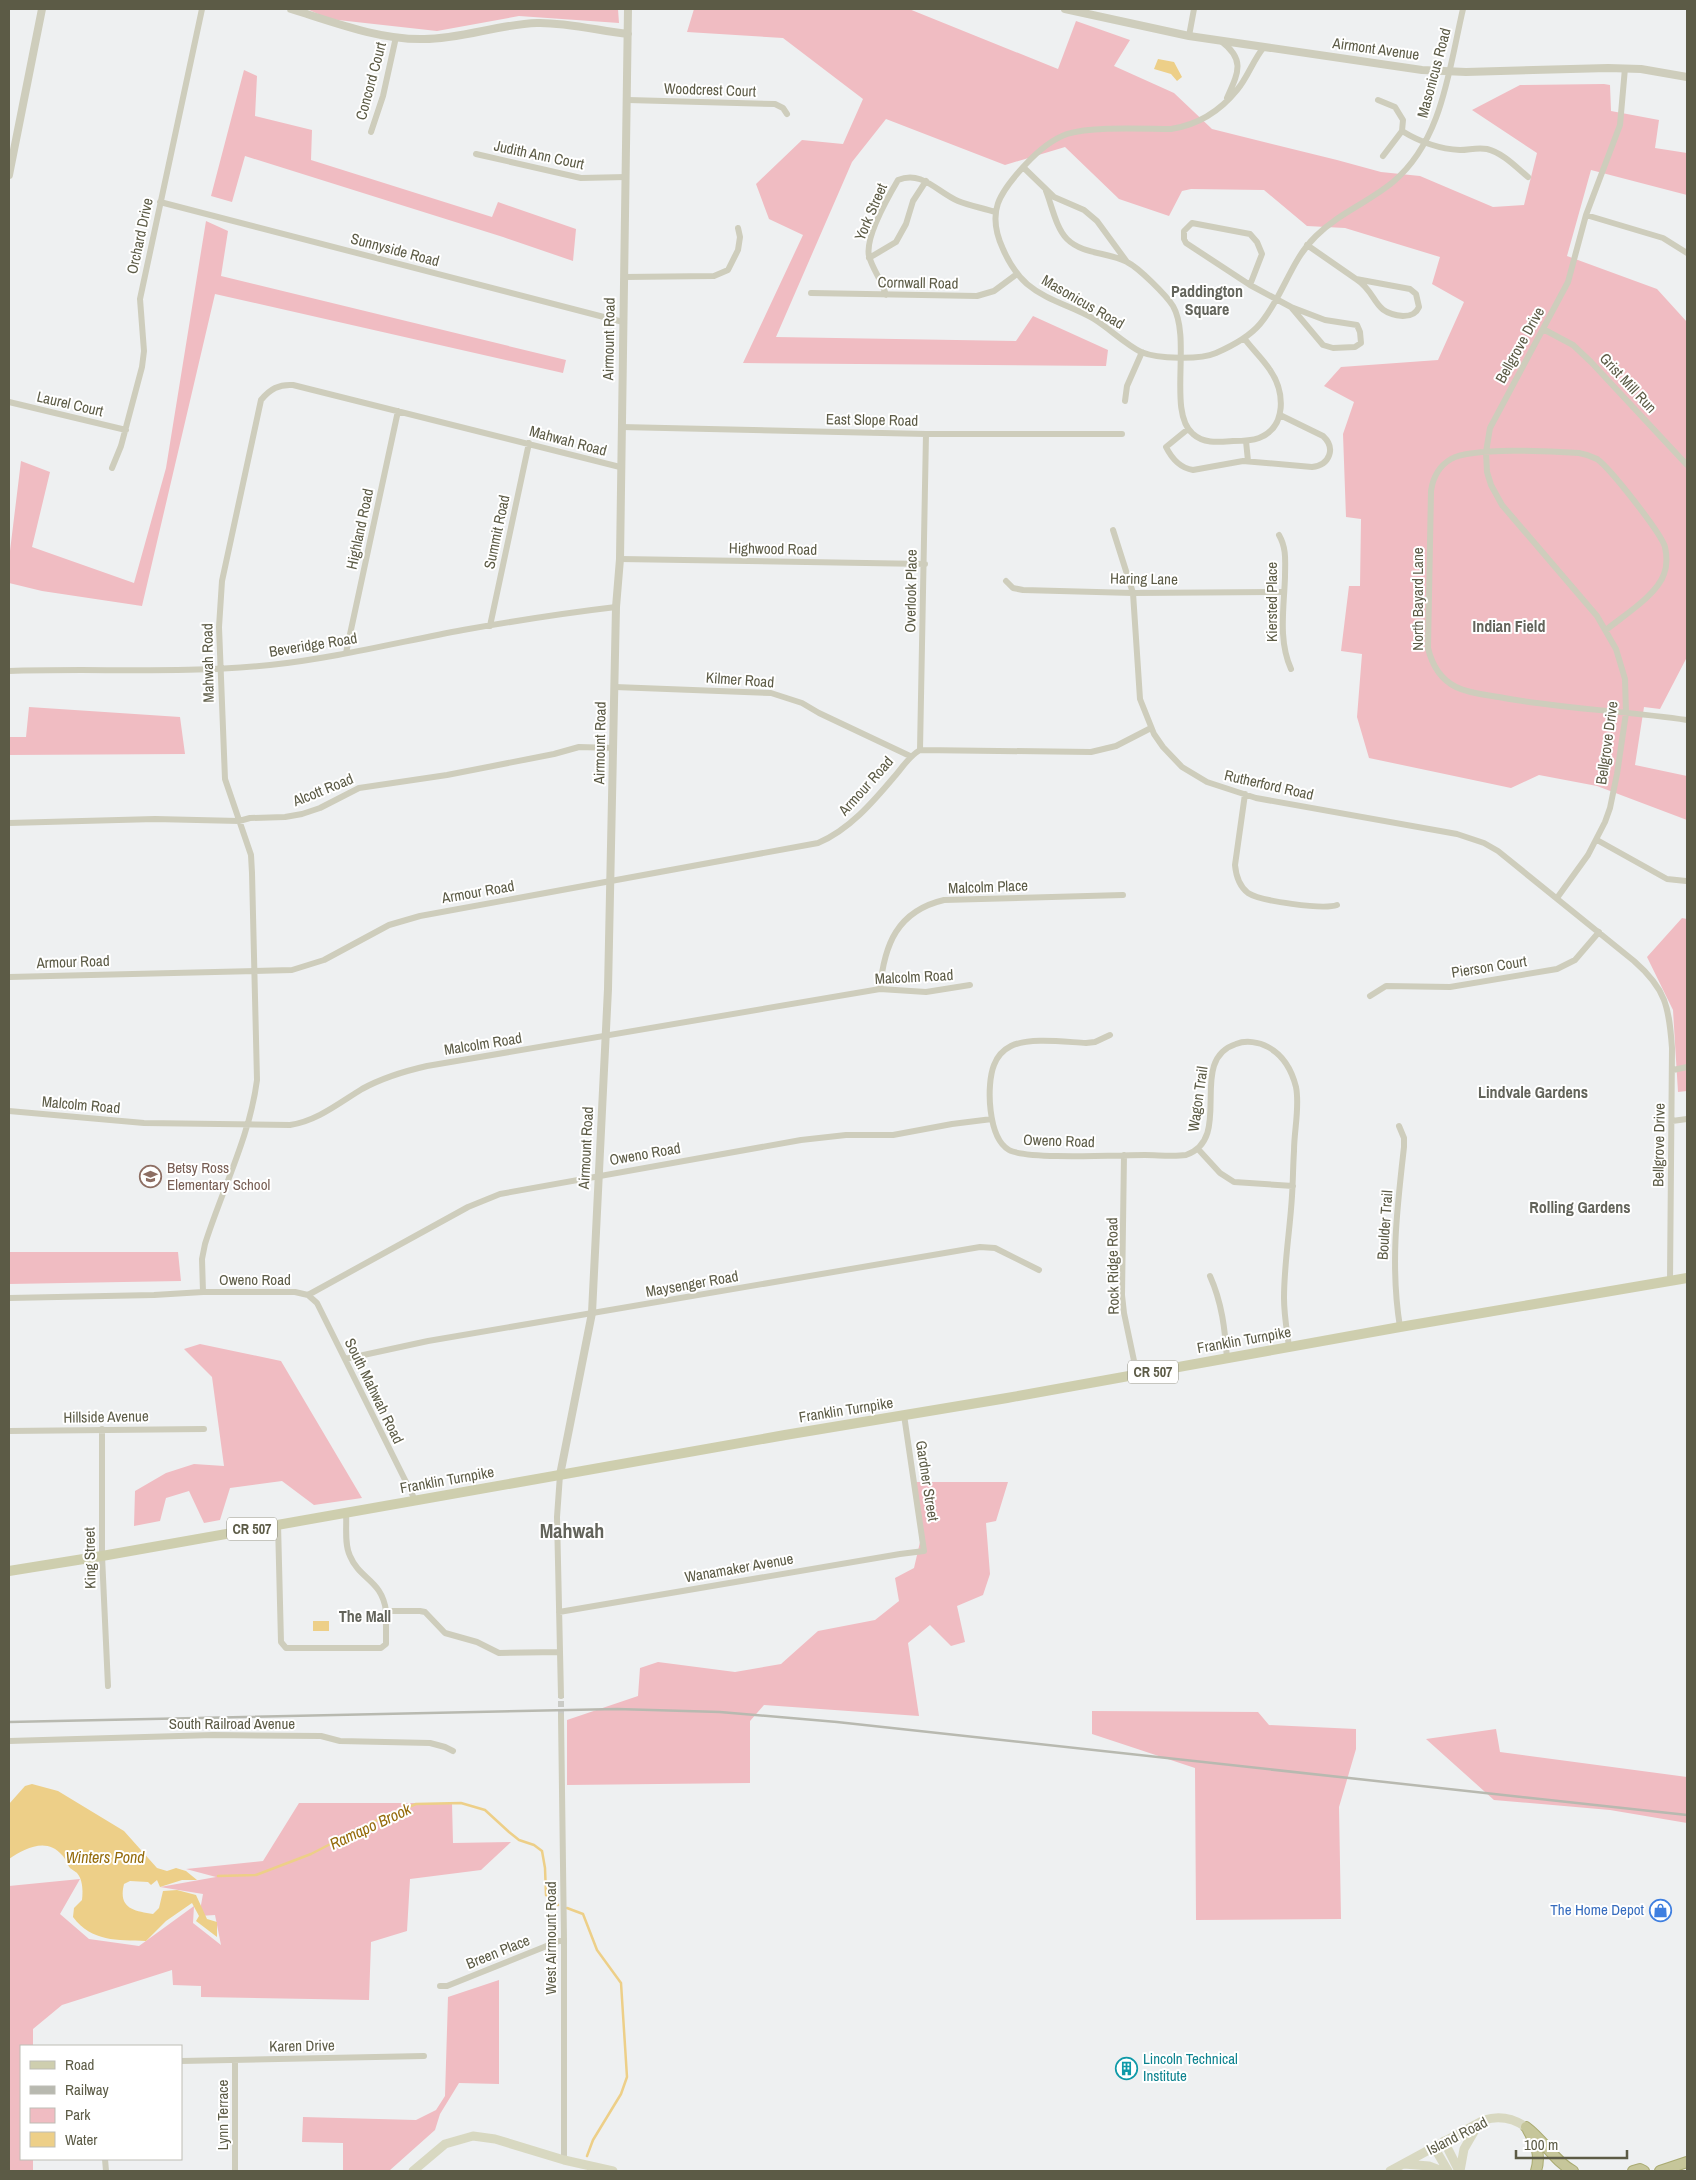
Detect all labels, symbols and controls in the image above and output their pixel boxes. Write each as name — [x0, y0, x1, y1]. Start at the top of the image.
street label: Masonicus Road — [1411, 26, 1456, 120]
street label: Airmont Avenue — [1330, 32, 1421, 65]
street label: Concord Court — [350, 39, 391, 122]
street label: Woodcrest Court — [664, 77, 757, 102]
street label: Judith Ann Court — [492, 135, 587, 174]
street label: York Street — [849, 179, 892, 244]
street label: Orchard Drive — [121, 196, 158, 276]
street label: Sunnyside Road — [348, 228, 442, 271]
street label: Masonicus Road — [1038, 269, 1128, 334]
street label: Cornwall Road — [878, 271, 959, 294]
district label: Paddington Square — [1171, 280, 1243, 320]
street label: Airmount Road — [597, 297, 620, 382]
street label: Bellgrove Drive — [1490, 303, 1549, 387]
street label: Grist Mill Run — [1595, 348, 1662, 417]
street label: Laurel Court — [35, 386, 106, 421]
street label: East Slope Road — [826, 408, 918, 431]
street label: Mahwah Road — [527, 420, 609, 461]
street label: Highland Road — [341, 487, 378, 571]
street label: Summit Road — [478, 493, 515, 571]
street label: Highwood Road — [729, 537, 817, 560]
street label: North Bayard Lane — [1407, 547, 1428, 651]
street label: Overlook Place — [899, 549, 922, 633]
street label: Kiersted Place — [1261, 562, 1282, 642]
street label: Haring Lane — [1110, 567, 1178, 590]
district label: Indian Field — [1473, 615, 1545, 637]
street label: Mahwah Road — [196, 623, 219, 703]
street label: Beveridge Road — [267, 627, 358, 662]
street label: Kilmer Road — [705, 667, 775, 692]
street label: Bellgrove Drive — [1590, 700, 1623, 786]
street label: Airmount Road — [588, 701, 611, 786]
street label: Armour Road — [833, 751, 898, 821]
street label: Rutherford Road — [1222, 764, 1316, 805]
street label: Alcott Road — [288, 768, 356, 812]
street label: Armour Road — [439, 875, 516, 908]
street label: Malcolm Place — [948, 875, 1028, 898]
street label: Armour Road — [35, 950, 110, 973]
street label: Pierson Court — [1450, 950, 1529, 983]
street label: Malcolm Road — [874, 964, 954, 989]
street label: Malcolm Road — [442, 1027, 523, 1060]
street label: Wagon Trail — [1183, 1065, 1212, 1133]
district label: Lindvale Gardens — [1478, 1081, 1588, 1103]
street label: Malcolm Road — [41, 1091, 121, 1118]
street label: Bellgrove Drive — [1647, 1103, 1670, 1187]
street label: Airmount Road — [573, 1106, 598, 1191]
street label: Oweno Road — [1023, 1129, 1095, 1152]
street label: Oweno Road — [608, 1137, 682, 1170]
place label: Betsy Ross Elementary School — [167, 1157, 270, 1195]
school or university icon: Betsy Ross Elementary School — [139, 1165, 163, 1189]
street label: Boulder Trail — [1372, 1189, 1397, 1260]
district label: Rolling Gardens — [1529, 1196, 1631, 1218]
street label: Rock Ridge Road — [1101, 1217, 1124, 1315]
street label: Maysenger Road — [644, 1265, 740, 1302]
street label: Oweno Road — [219, 1269, 291, 1290]
street label: Franklin Turnpike — [1195, 1321, 1293, 1358]
street label: South Mahwah Road — [340, 1335, 409, 1447]
road number: CR 507 — [1128, 1360, 1178, 1384]
street label: Franklin Turnpike — [797, 1392, 895, 1427]
street label: Hillside Avenue — [63, 1405, 149, 1428]
street label: Gardner Street — [911, 1439, 944, 1523]
street label: Franklin Turnpike — [398, 1461, 496, 1498]
district label: Mahwah — [540, 1517, 604, 1544]
road number: CR 507 — [227, 1518, 277, 1540]
street label: King Street — [78, 1526, 101, 1589]
street label: Wanamaker Avenue — [683, 1548, 795, 1587]
district label: The Mall — [339, 1605, 391, 1627]
street label: South Railroad Avenue — [169, 1713, 295, 1734]
water label: Ramapo Brook — [326, 1797, 415, 1854]
water label: Winters Pond — [65, 1846, 145, 1868]
street label: West Airmount Road — [540, 1881, 561, 1995]
shop icon: The Home Depot — [1648, 1898, 1672, 1922]
place label: The Home Depot — [1550, 1899, 1645, 1920]
street label: Breen Place — [463, 1929, 533, 1974]
street label: Karen Drive — [269, 2034, 335, 2057]
legend — [20, 2045, 182, 2160]
place label: Lincoln Technical Institute — [1143, 2048, 1238, 2086]
text: Road — [65, 2054, 94, 2075]
building icon: Lincoln Technical Institute — [1115, 2056, 1139, 2080]
text: Railway — [65, 2079, 110, 2100]
street label: Lynn Terrace — [212, 2080, 233, 2150]
text: Park — [65, 2104, 91, 2125]
street label: Island Road — [1423, 2111, 1491, 2160]
scale bar — [1516, 2128, 1627, 2160]
text: Water — [65, 2129, 97, 2150]
text: 100 m — [1524, 2134, 1558, 2155]

